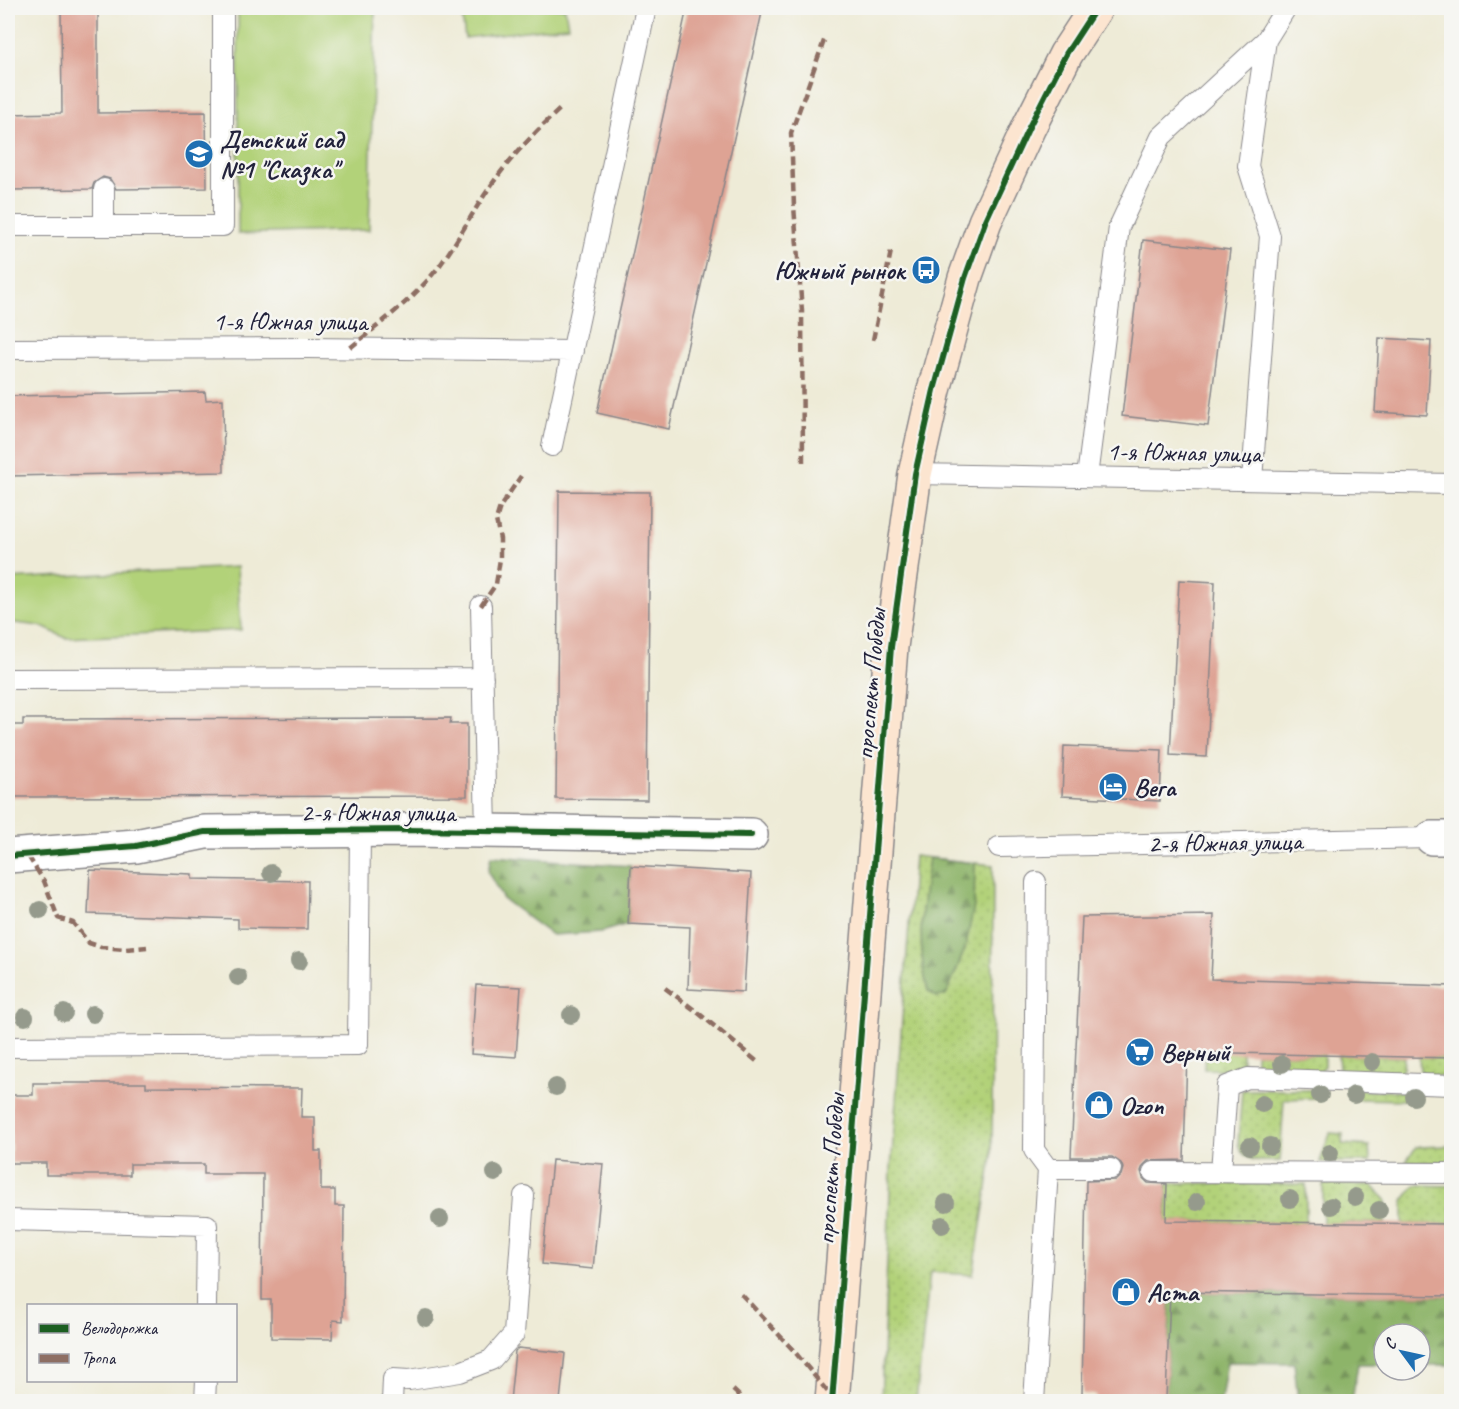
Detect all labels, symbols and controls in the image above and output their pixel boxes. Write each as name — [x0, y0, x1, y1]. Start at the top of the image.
place label: Детский сад №1 "Сказка" — [220, 123, 346, 186]
school or university icon: Детский сад №1 "Сказка" — [183, 138, 215, 170]
place label: Южный рынок — [775, 254, 907, 287]
bus stop icon: Южный рынок — [910, 254, 942, 286]
street label: 1-я Южная улица — [213, 305, 370, 338]
street label: 1-я Южная улица — [1106, 435, 1264, 470]
street label: проспект Победы — [847, 605, 894, 761]
hotel icon: Вега — [1097, 771, 1129, 803]
place label: Вега — [1134, 771, 1177, 804]
street label: 2-я Южная улица — [301, 796, 458, 829]
street label: 2-я Южная улица — [1147, 825, 1305, 860]
supermarket icon: Верный — [1124, 1036, 1156, 1068]
place label: Верный — [1161, 1036, 1232, 1069]
shop icon: Ozon — [1083, 1089, 1115, 1121]
place label: Ozon — [1120, 1089, 1165, 1122]
street label: проспект Победы — [809, 1090, 852, 1246]
shop icon: Аста — [1110, 1276, 1142, 1308]
place label: Аста — [1147, 1276, 1201, 1309]
legend — [27, 1304, 237, 1382]
text: Велодорожка — [81, 1317, 159, 1339]
north arrow — [1372, 1322, 1432, 1382]
text: С — [1380, 1334, 1402, 1353]
text: Тропа — [81, 1347, 117, 1369]

